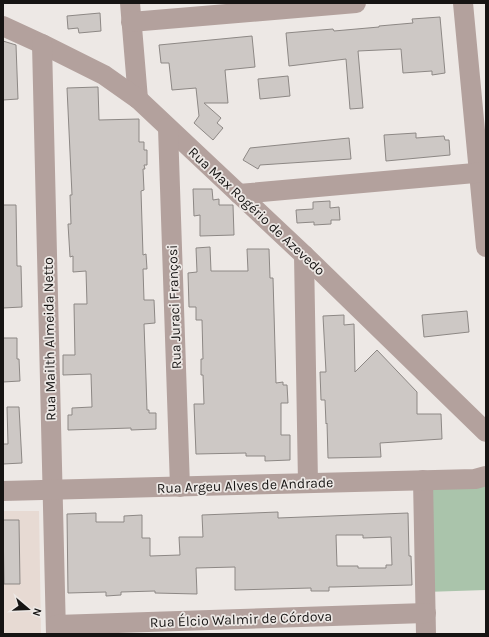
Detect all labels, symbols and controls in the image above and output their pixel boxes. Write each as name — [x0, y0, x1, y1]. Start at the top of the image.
street label: Rua Max Rogério de Azevedo — [185, 144, 328, 279]
street label: Rua Juraci Françosi — [164, 244, 185, 370]
street label: Rua Mailth Almeida Netto — [40, 257, 59, 421]
street label: Rua Argeu Alves de Andrade — [156, 474, 334, 497]
north arrow — [8, 589, 48, 629]
text: N — [30, 606, 44, 618]
street label: Rua Élcio Walmir de Córdova — [150, 607, 332, 631]

